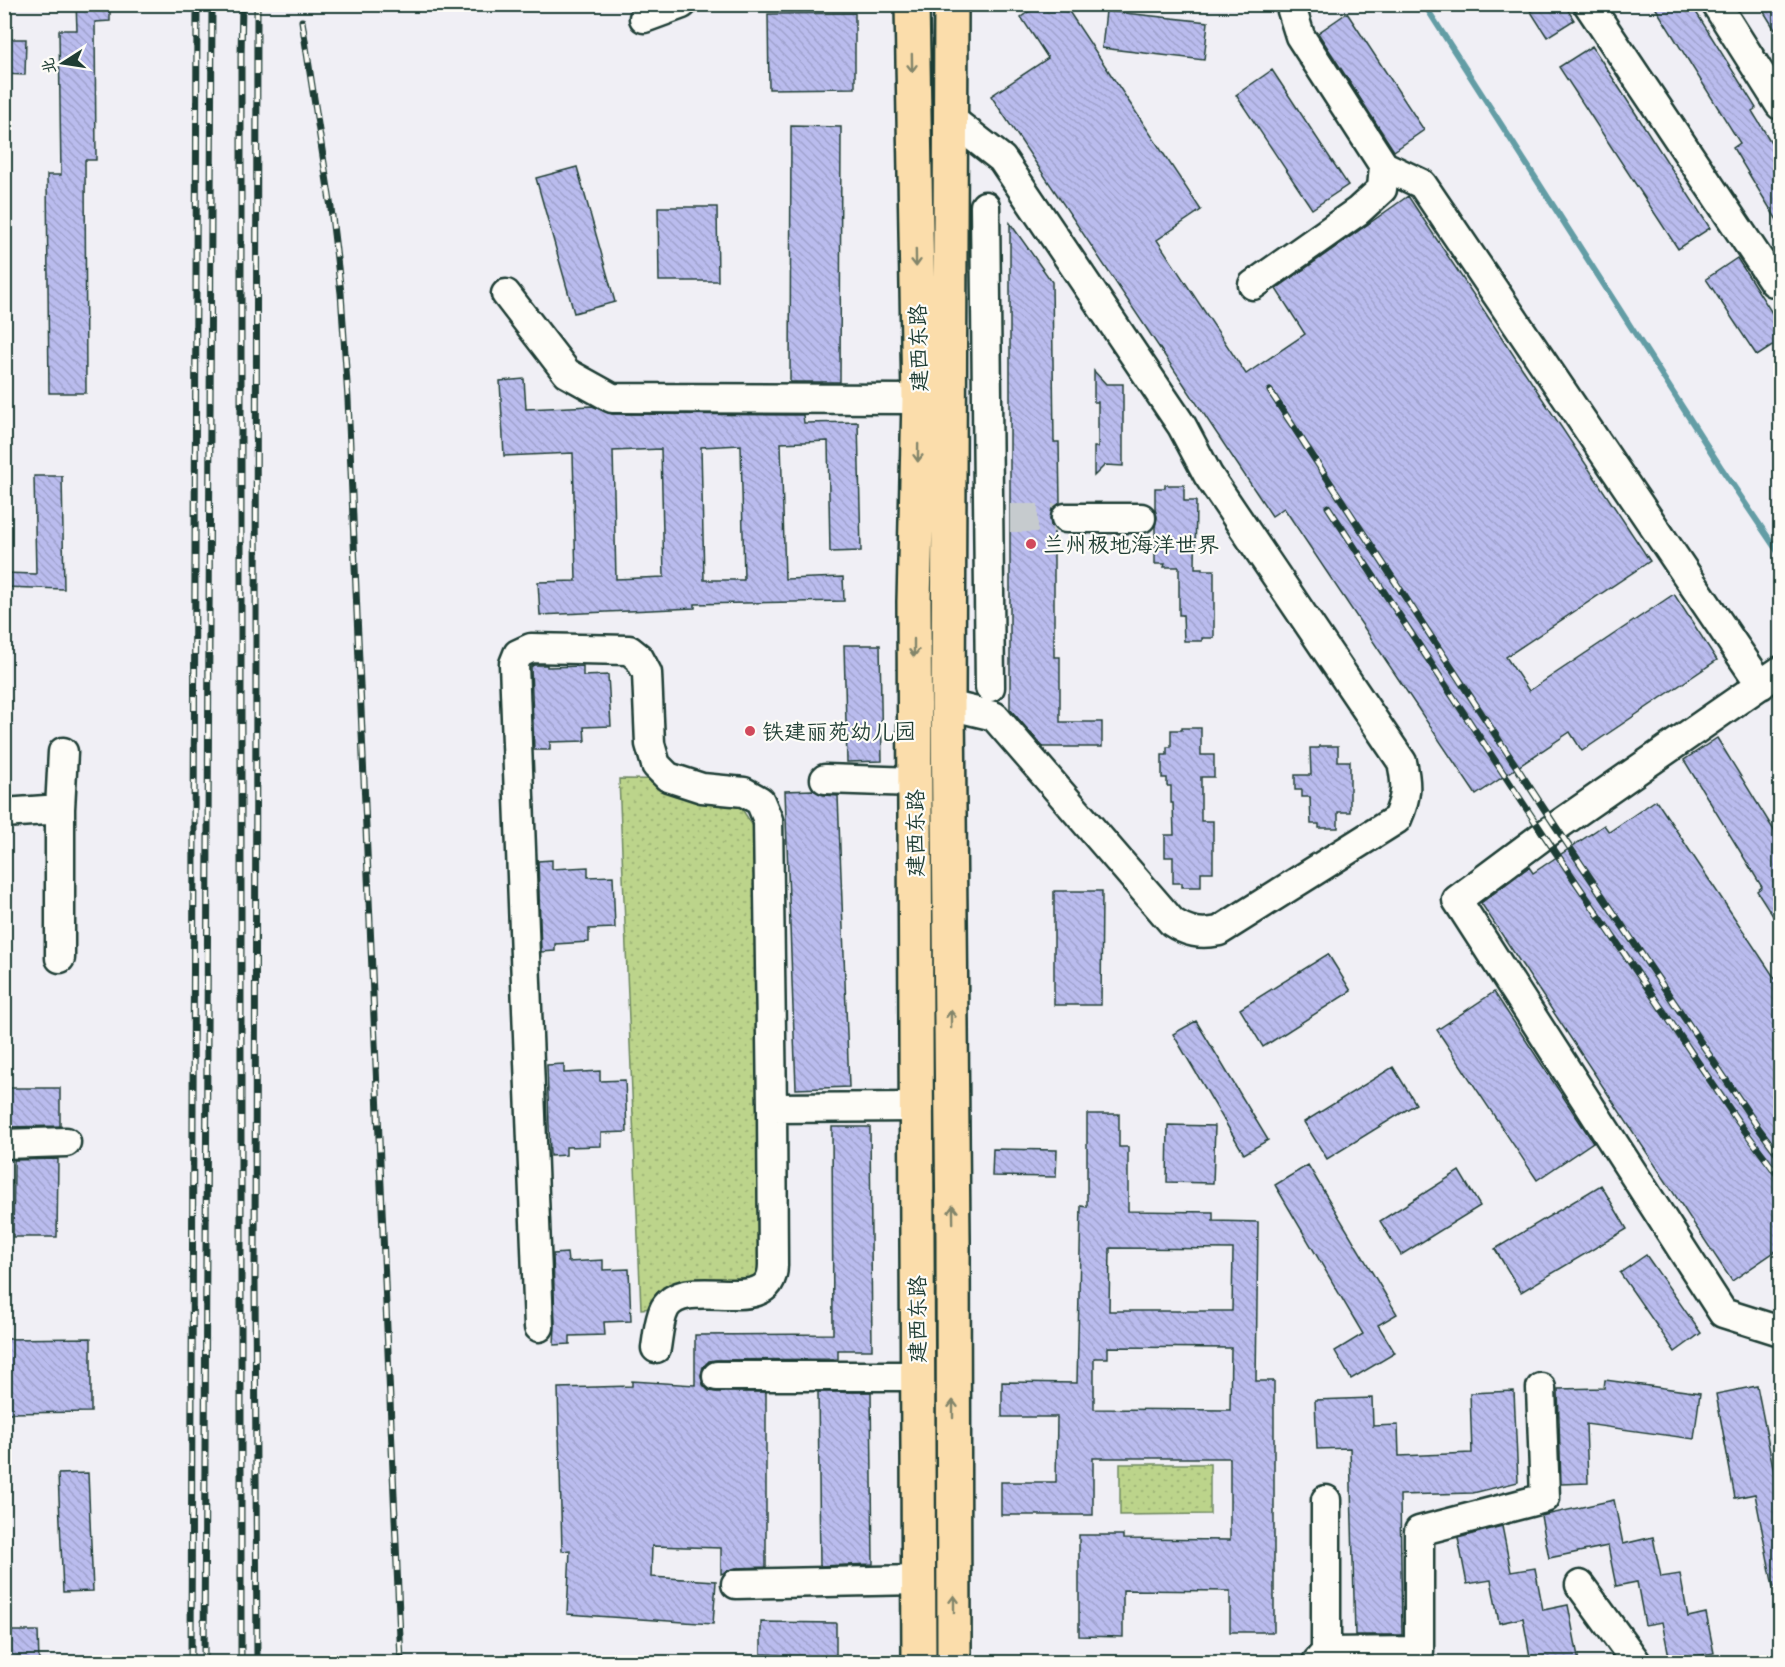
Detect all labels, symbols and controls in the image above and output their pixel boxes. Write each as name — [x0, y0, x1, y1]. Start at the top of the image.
north arrow — [33, 33, 93, 93]
one-way arrow — [906, 52, 918, 72]
text: 北 — [36, 56, 61, 76]
one-way arrow — [910, 247, 922, 267]
street label: 建西东路 — [902, 304, 934, 392]
one-way arrow — [912, 442, 923, 462]
place label: 兰州极地海洋世界 — [1043, 529, 1219, 559]
marker: 兰州极地海洋世界 — [1024, 537, 1038, 551]
one-way arrow — [908, 637, 920, 657]
place label: 铁建丽苑幼儿园 — [762, 716, 916, 746]
marker: 铁建丽苑幼儿园 — [743, 724, 757, 738]
street label: 建西东路 — [900, 789, 930, 877]
one-way arrow — [945, 1010, 957, 1030]
one-way arrow — [947, 1205, 959, 1225]
street label: 建西东路 — [902, 1275, 932, 1363]
one-way arrow — [947, 1400, 959, 1420]
one-way arrow — [948, 1595, 960, 1615]

